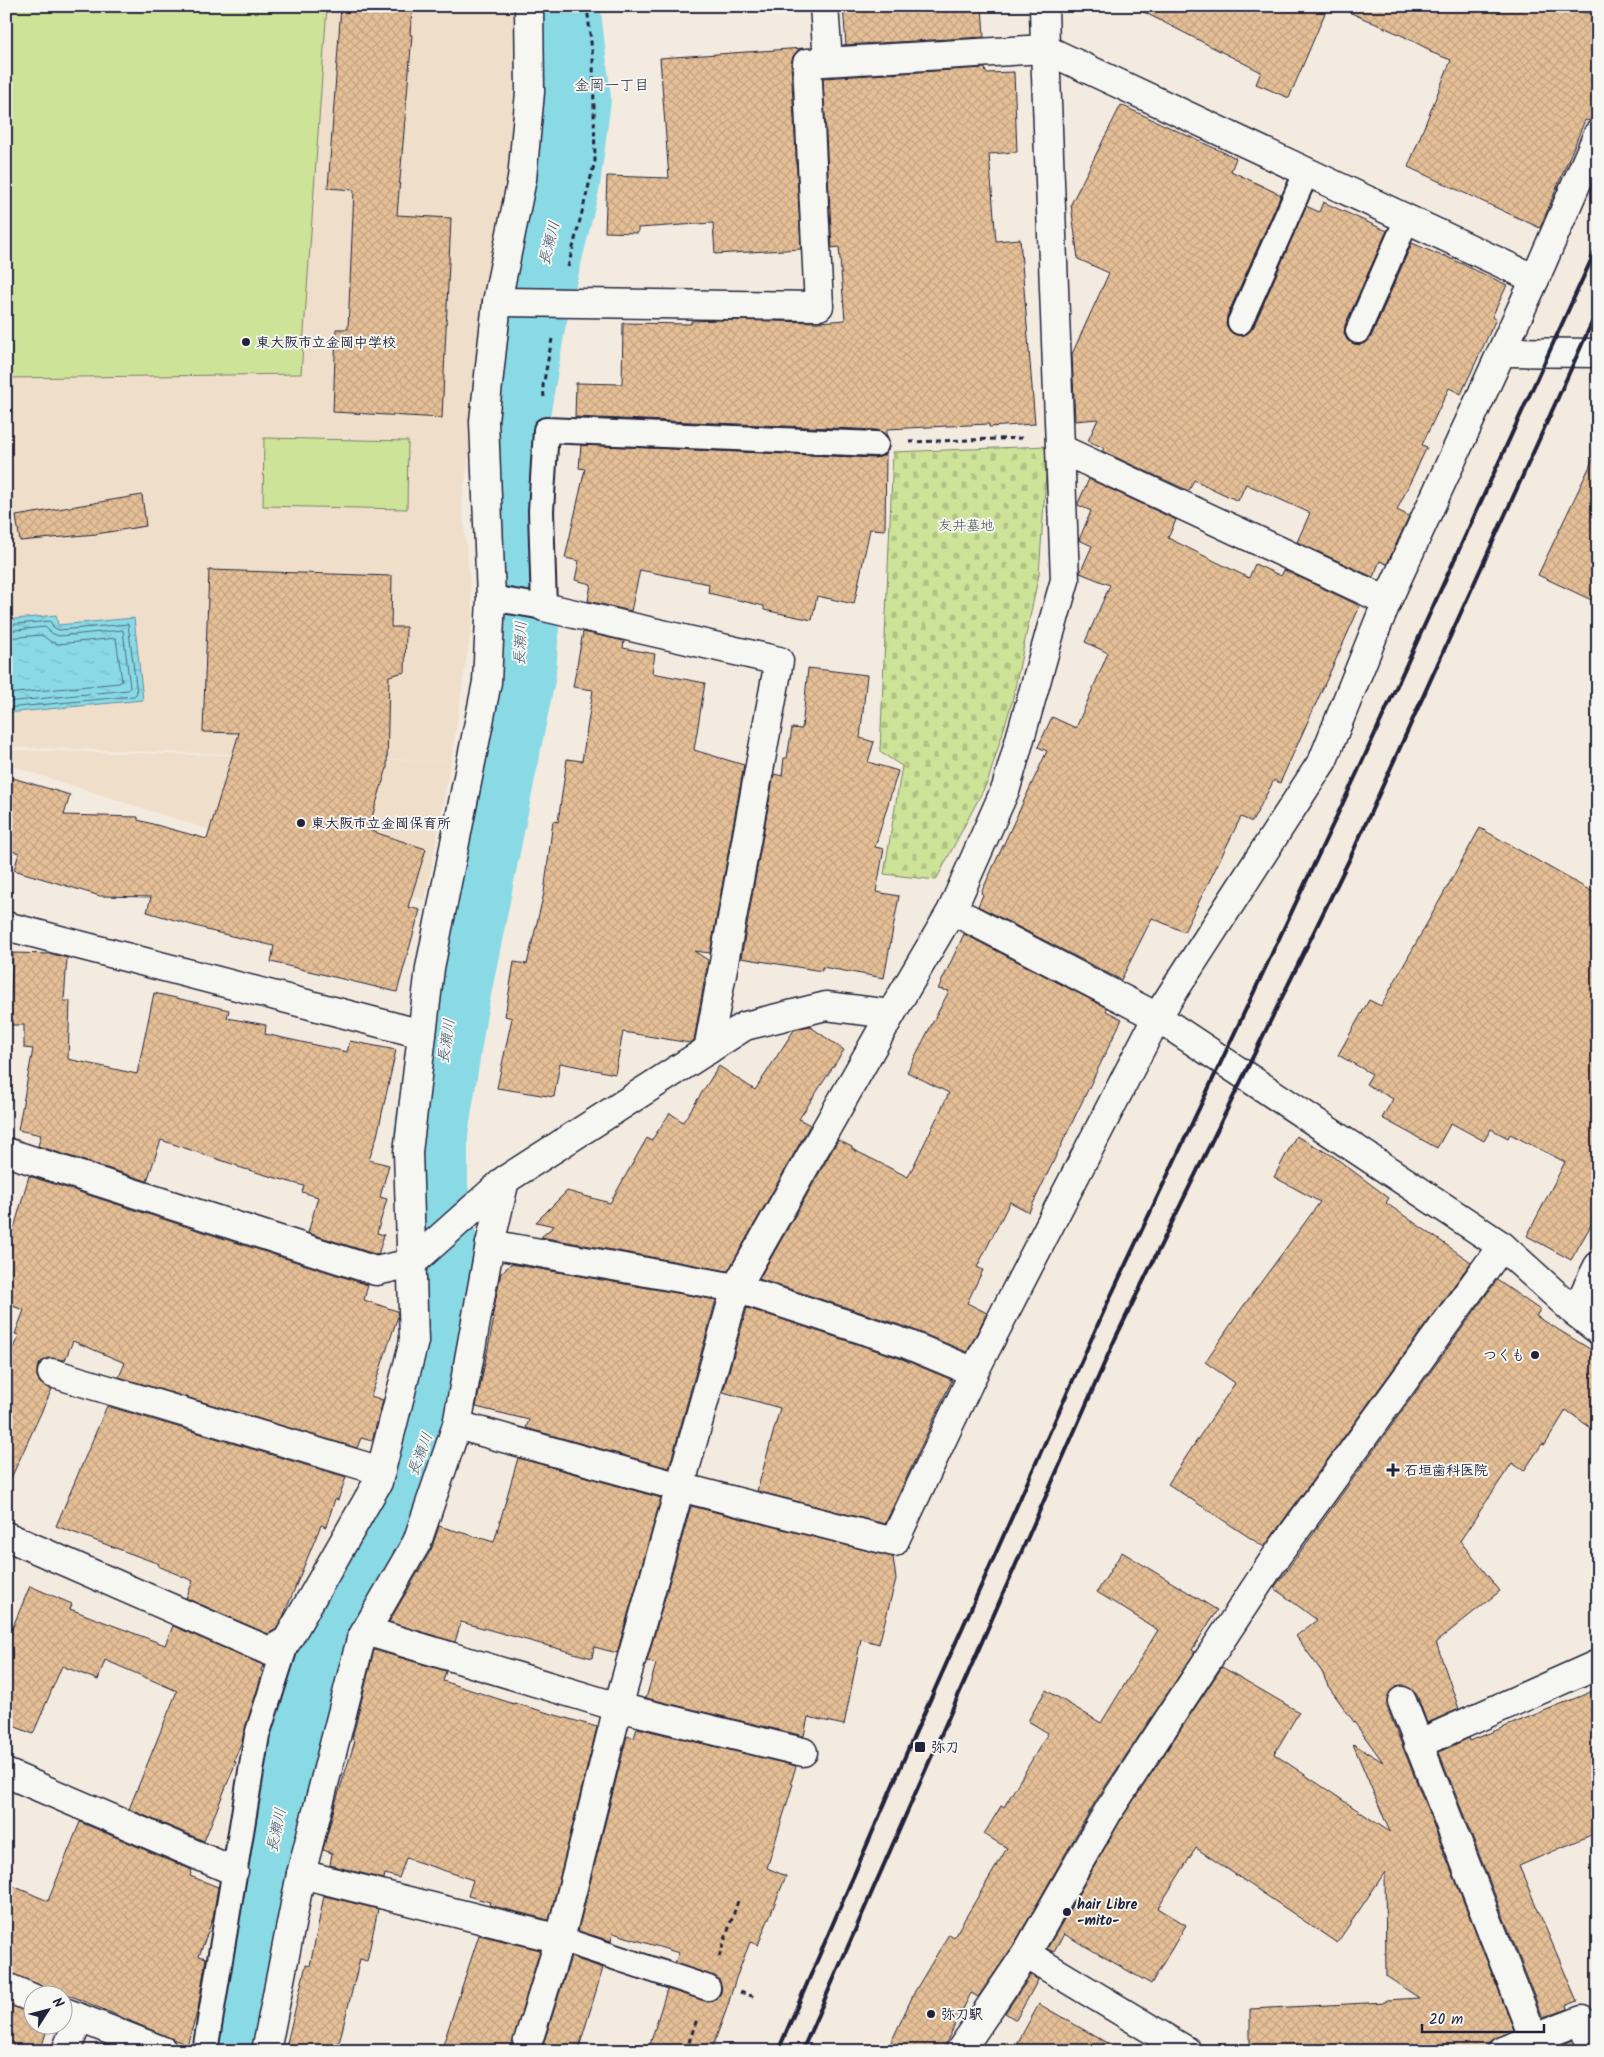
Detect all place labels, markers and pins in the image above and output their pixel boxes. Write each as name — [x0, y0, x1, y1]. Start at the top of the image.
place label: 東大阪市立金岡中学校 — [256, 332, 396, 354]
marker: 東大阪市立金岡中学校 — [240, 336, 252, 348]
place label: 東大阪市立金岡保育所 — [311, 813, 451, 835]
marker: 東大阪市立金岡保育所 — [295, 817, 307, 829]
place label: つくも — [1483, 1345, 1525, 1367]
marker: つくも — [1529, 1349, 1541, 1361]
place label: 石垣歯科医院 — [1404, 1460, 1488, 1482]
marker: 石垣歯科医院 — [1386, 1463, 1400, 1477]
place label: 弥刀 — [931, 1737, 959, 1759]
marker: 弥刀 — [913, 1740, 927, 1754]
place label: hair Libre -mito- — [1077, 1894, 1137, 1932]
marker: hair Libre -mito- — [1061, 1906, 1073, 1918]
place label: 弥刀駅 — [941, 2004, 983, 2026]
marker: 弥刀駅 — [925, 2008, 937, 2020]

